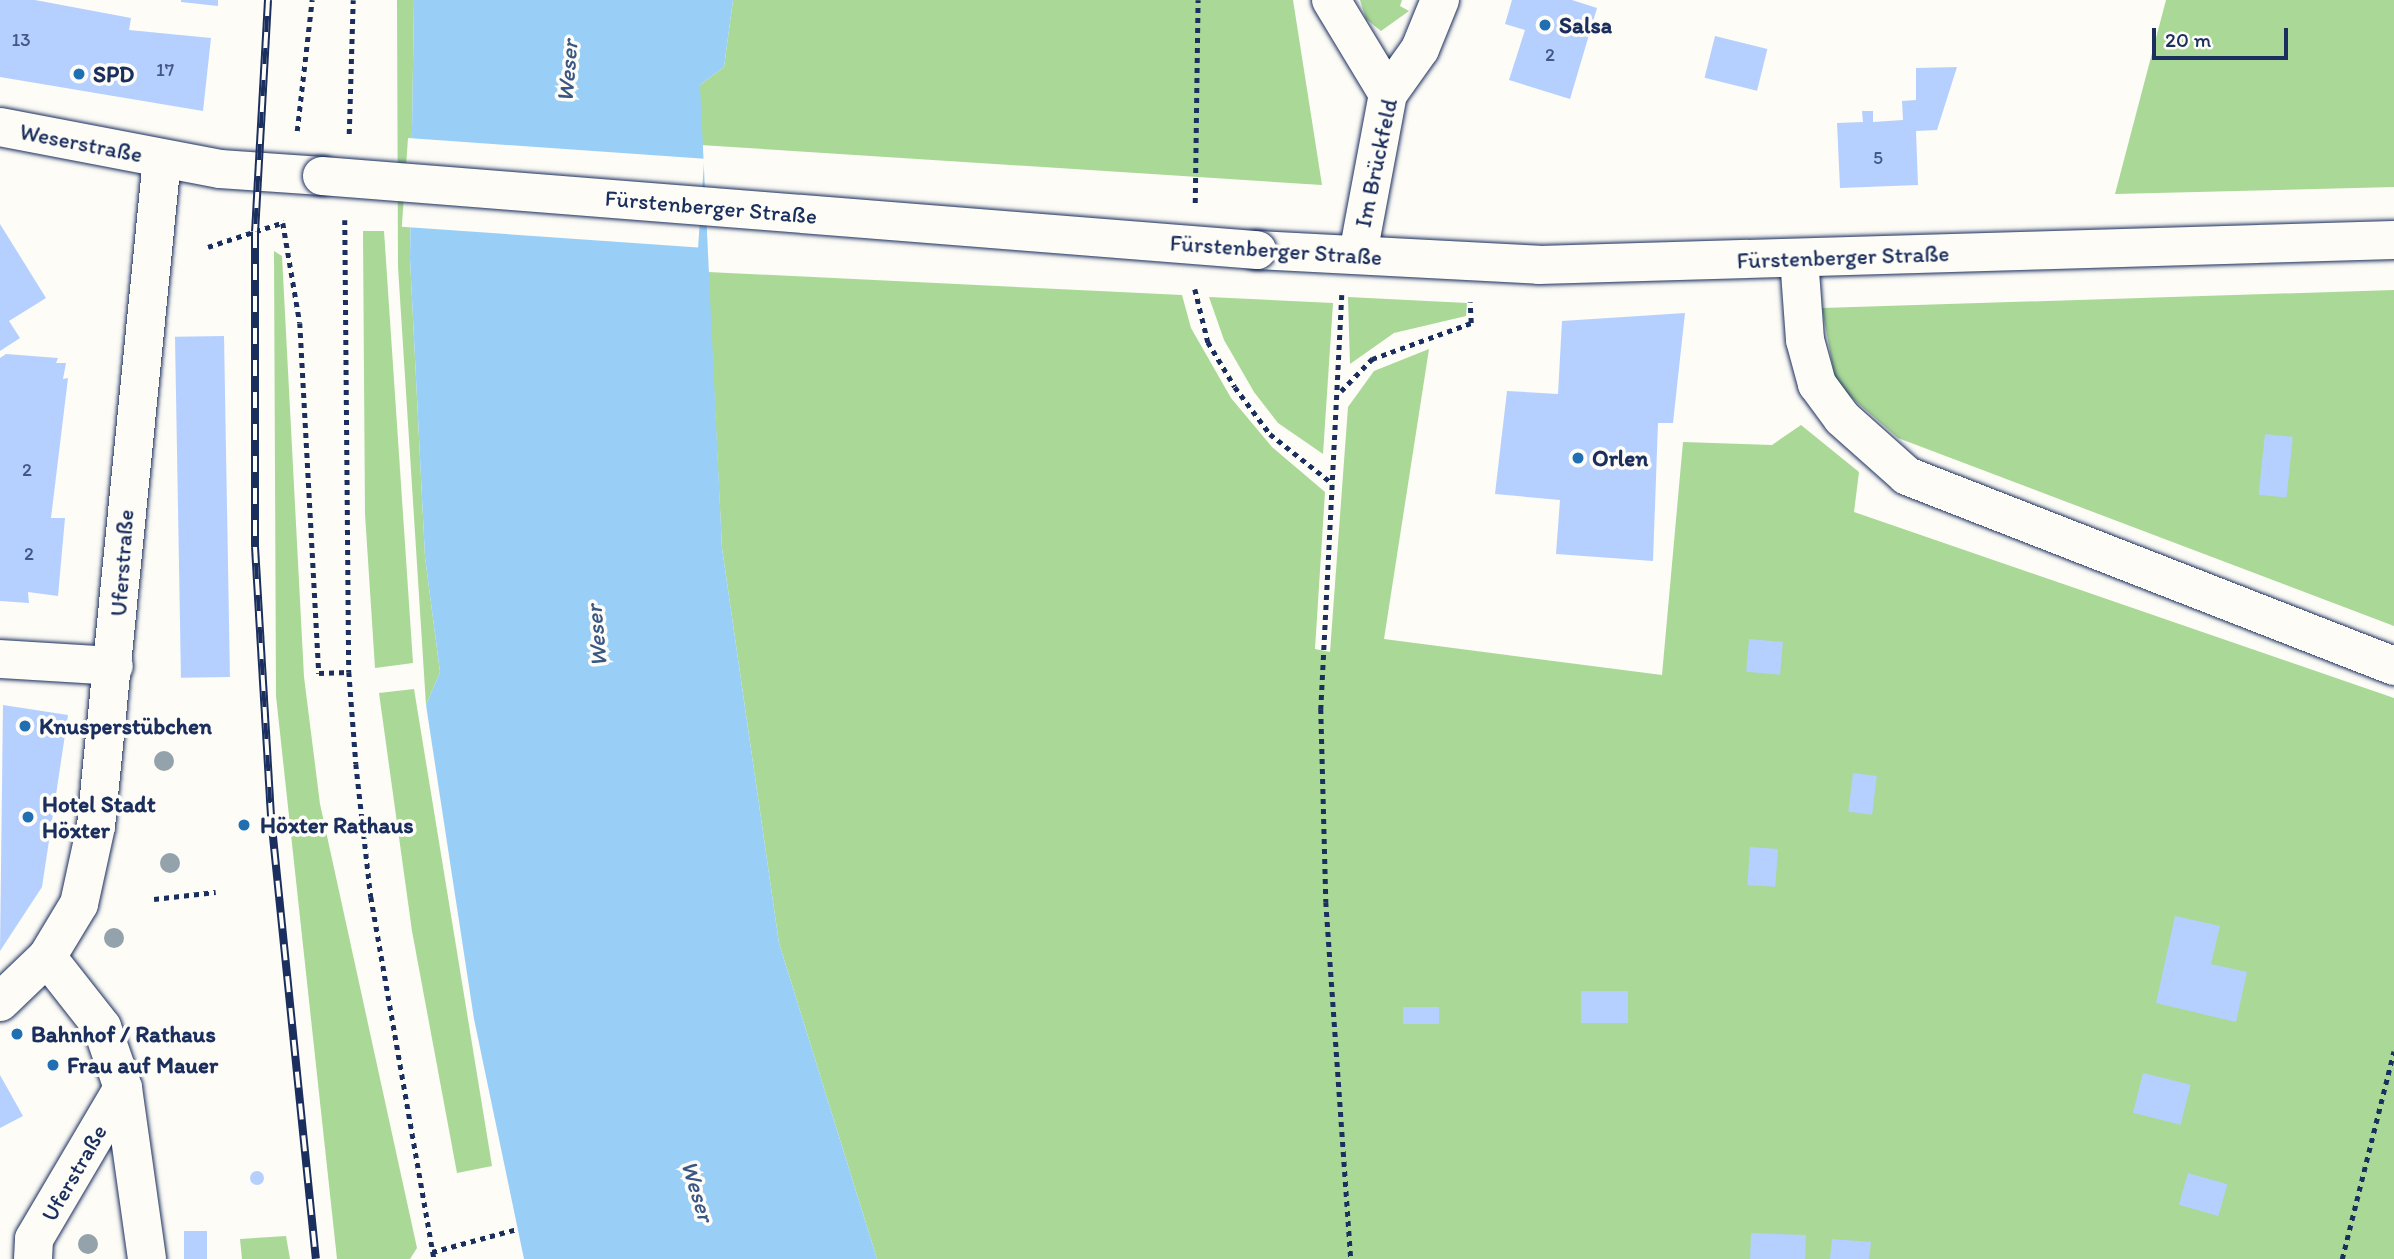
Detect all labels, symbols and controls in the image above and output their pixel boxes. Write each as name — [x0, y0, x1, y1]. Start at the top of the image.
place label: Salsa — [1559, 11, 1612, 39]
scale bar — [2156, 14, 2292, 58]
marker: Salsa — [1537, 17, 1553, 33]
text: 20 m — [2165, 27, 2211, 52]
house number: 13 — [11, 29, 31, 51]
water label: Weser — [550, 39, 584, 103]
house number: 2 — [1545, 44, 1555, 66]
house number: 17 — [156, 59, 174, 81]
place label: SPD — [93, 60, 134, 88]
marker: SPD — [71, 66, 87, 82]
street label: Im Brückfeld — [1349, 96, 1403, 230]
street label: Weserstraße — [17, 118, 145, 168]
house number: 5 — [1873, 147, 1883, 169]
street label: Fürstenberger Straße — [604, 184, 818, 230]
street label: Fürstenberger Straße — [1169, 229, 1383, 271]
street label: Fürstenberger Straße — [1736, 240, 1950, 274]
place label: Orlen — [1592, 444, 1648, 472]
marker: Orlen — [1570, 450, 1586, 466]
house number: 2 — [22, 459, 32, 481]
street label: Uferstraße — [104, 509, 140, 617]
house number: 2 — [24, 543, 34, 565]
water label: Weser — [579, 604, 613, 668]
place label: Knusperstübchen — [39, 712, 212, 740]
marker: Knusperstübchen — [17, 718, 33, 734]
place label: Hotel Stadt Höxter — [42, 790, 155, 844]
marker: Hotel Stadt Höxter — [20, 809, 36, 825]
place label: Höxter Rathaus — [260, 811, 414, 839]
marker: Höxter Rathaus — [234, 815, 254, 835]
place label: Bahnhof / Rathaus — [31, 1020, 216, 1048]
marker: Bahnhof / Rathaus — [9, 1026, 25, 1042]
place label: Frau auf Mauer — [67, 1051, 219, 1079]
marker: Frau auf Mauer — [45, 1057, 61, 1073]
street label: Uferstraße — [35, 1120, 113, 1226]
water label: Weser — [675, 1157, 721, 1225]

